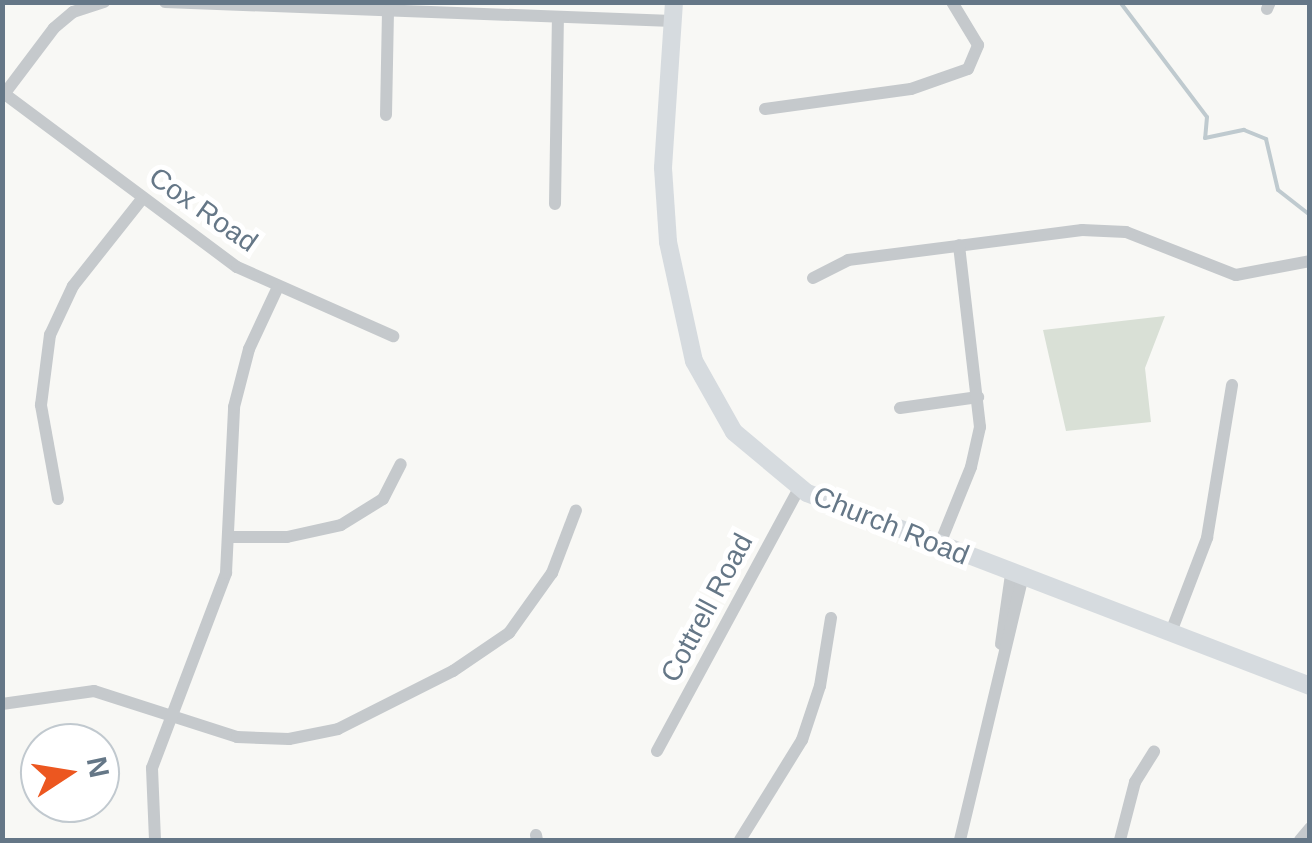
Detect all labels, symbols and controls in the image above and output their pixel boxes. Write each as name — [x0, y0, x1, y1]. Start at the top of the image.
street label: Cox Road — [142, 161, 264, 259]
street label: Church Road — [808, 480, 974, 572]
street label: Cottrell Road — [654, 528, 760, 688]
north arrow — [20, 723, 120, 823]
text: N — [81, 754, 115, 780]

